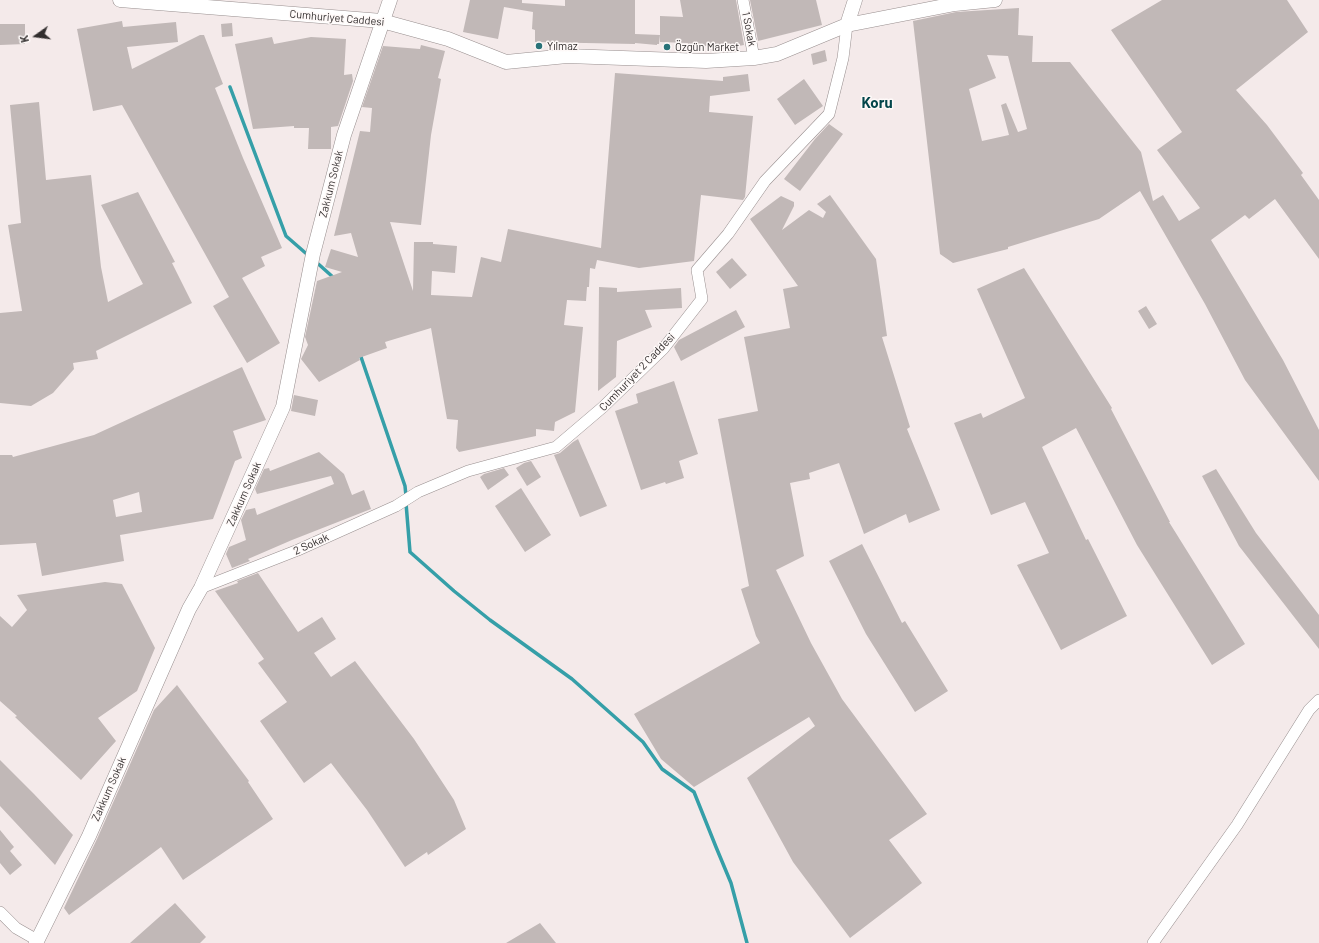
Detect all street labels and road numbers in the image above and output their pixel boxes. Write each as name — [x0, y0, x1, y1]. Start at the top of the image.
street label: Cumhuriyet Caddesi — [289, 7, 385, 29]
street label: 1 Sokak — [739, 11, 759, 47]
street label: Zakkum Sokak — [316, 149, 346, 219]
street label: Cumhuriyet 2 Caddesi — [596, 330, 678, 414]
street label: Zakkum Sokak — [224, 460, 264, 528]
street label: 2 Sokak — [291, 530, 331, 558]
street label: Zakkum Sokak — [89, 755, 129, 823]

